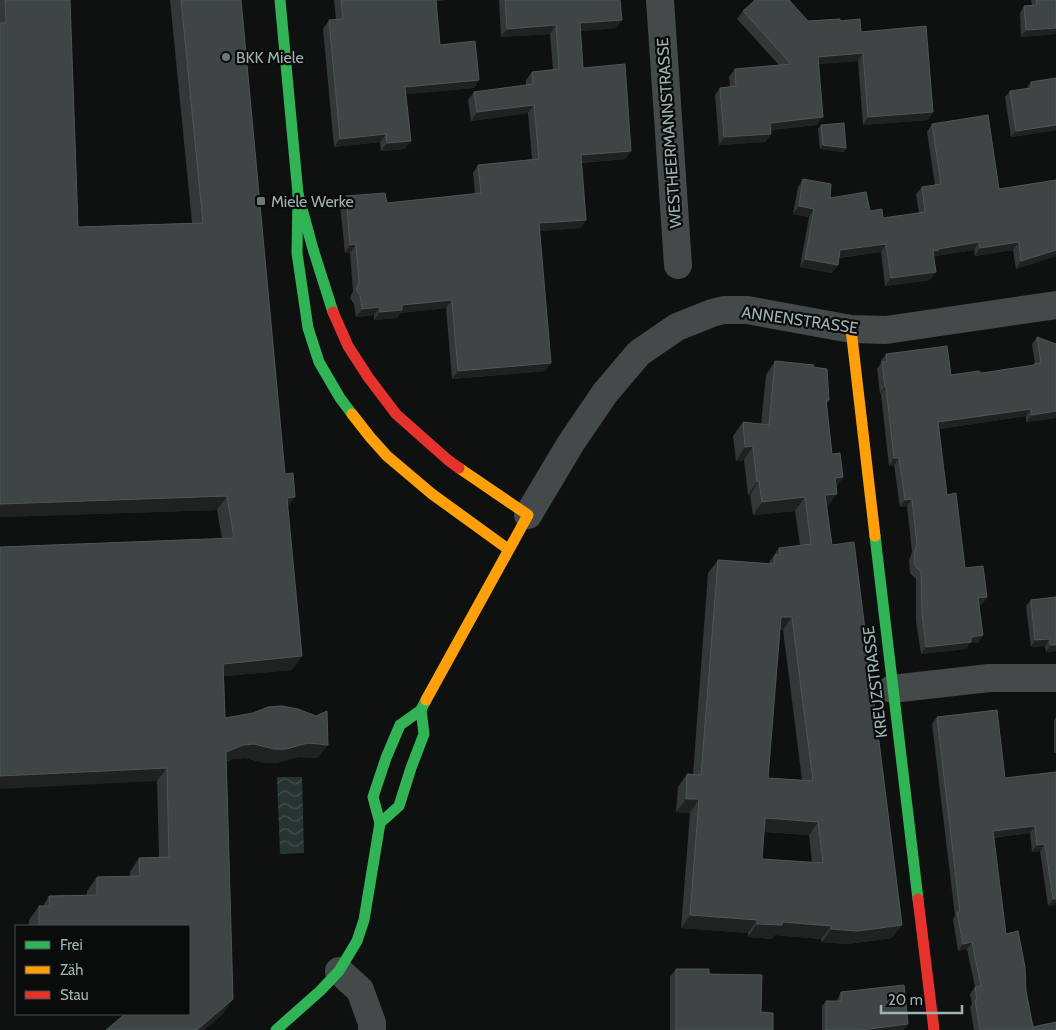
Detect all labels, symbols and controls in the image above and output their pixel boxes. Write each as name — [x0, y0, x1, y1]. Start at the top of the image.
street label: WESTHEERMANNSTRASSE — [653, 37, 685, 229]
place label: BKK Miele — [236, 48, 304, 67]
marker: BKK Miele — [220, 51, 232, 63]
place label: Miele Werke — [271, 192, 354, 211]
marker: Miele Werke — [255, 195, 267, 207]
street label: ANNENSTRASSE — [741, 302, 860, 338]
street label: KREUZSTRASSE — [859, 625, 891, 739]
legend — [15, 925, 190, 1015]
text: Frei — [60, 936, 83, 954]
text: Zäh — [60, 961, 83, 979]
scale bar — [881, 982, 962, 1014]
text: Stau — [60, 986, 89, 1004]
text: 20 m — [888, 991, 923, 1009]

